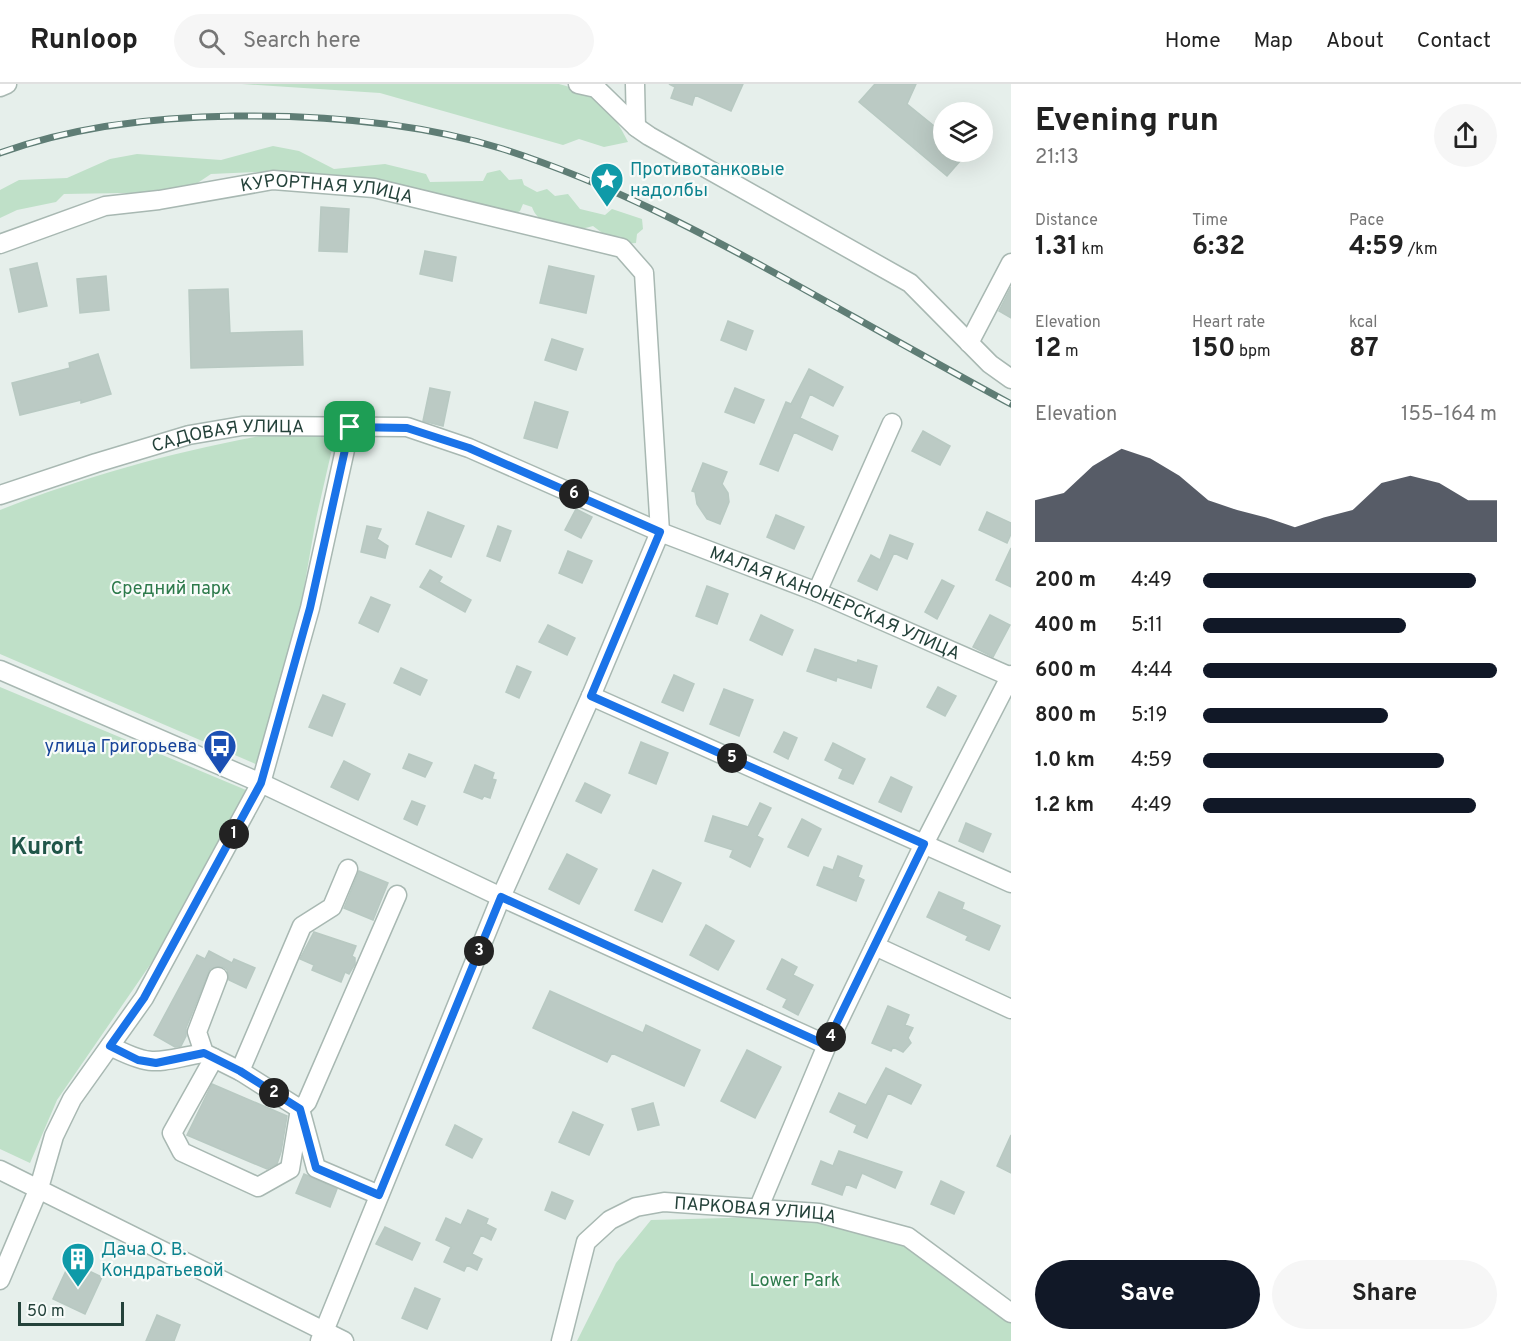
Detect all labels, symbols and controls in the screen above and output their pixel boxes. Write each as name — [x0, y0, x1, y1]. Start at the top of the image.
search box — [174, 14, 594, 68]
text: Runloop — [30, 23, 138, 59]
icon: search — [195, 25, 228, 58]
text: Search here — [243, 28, 361, 55]
text: Home — [1165, 28, 1221, 55]
text: Map — [1254, 28, 1293, 55]
text: About — [1326, 28, 1384, 55]
text: Contact — [1417, 28, 1491, 55]
text: Evening run — [1035, 101, 1219, 143]
map controls — [933, 102, 993, 162]
button: layers — [933, 102, 993, 162]
button: share — [1434, 104, 1497, 167]
text: 21:13 — [1035, 145, 1079, 171]
place label: Противотанковые надолбы — [630, 159, 785, 203]
place icon: Противотанковые надолбы — [589, 161, 625, 208]
street label: КУРОРТНАЯ УЛИЦА — [239, 170, 415, 210]
text: Distance — [1035, 211, 1098, 231]
text: Time — [1192, 211, 1228, 231]
text: Pace — [1349, 211, 1384, 231]
text: 1.31 — [1035, 231, 1078, 264]
text: 6:32 — [1192, 231, 1245, 264]
text: 4:59 — [1349, 231, 1404, 264]
text: km — [1078, 240, 1104, 260]
text: /km — [1404, 240, 1438, 260]
text: Elevation — [1035, 313, 1101, 333]
text: Heart rate — [1192, 313, 1265, 333]
text: kcal — [1349, 313, 1377, 333]
text: 12 — [1035, 333, 1061, 366]
text: 150 — [1192, 333, 1235, 366]
text: 87 — [1349, 333, 1379, 366]
text: m — [1061, 342, 1079, 362]
text: bpm — [1235, 342, 1271, 362]
pin — [324, 401, 375, 452]
text: Elevation — [1035, 402, 1117, 428]
text: 155–164 m — [1401, 402, 1497, 428]
icon: arrive — [333, 410, 366, 443]
street label: САДОВАЯ УЛИЦА — [149, 416, 304, 459]
pin: 6 — [559, 479, 589, 509]
text: 6 — [569, 484, 579, 504]
street label: МАЛАЯ КАНОНЕРСКАЯ УЛИЦА — [706, 542, 963, 666]
text: 200 m — [1035, 568, 1096, 594]
text: 4:49 — [1131, 568, 1172, 594]
park label: Средний парк — [111, 578, 231, 601]
text: 400 m — [1035, 613, 1097, 639]
text: 5:11 — [1131, 613, 1163, 639]
text: 600 m — [1035, 658, 1096, 684]
text: 4:44 — [1131, 658, 1173, 684]
text: 800 m — [1035, 703, 1096, 729]
text: 5:19 — [1131, 703, 1167, 729]
bus stop icon: улица Григорьева — [202, 728, 238, 775]
place label: улица Григорьева — [44, 736, 197, 759]
pin: 5 — [717, 743, 747, 773]
text: 5 — [727, 748, 737, 768]
text: 1.0 km — [1035, 748, 1095, 774]
text: 4:59 — [1131, 748, 1172, 774]
text: 1.2 km — [1035, 793, 1094, 819]
text: 4:49 — [1131, 793, 1172, 819]
pin: 1 — [219, 819, 249, 849]
text: 1 — [231, 824, 237, 844]
district label: Kurort — [11, 833, 83, 863]
pin: 3 — [464, 936, 494, 966]
text: 3 — [474, 941, 484, 961]
pin: 4 — [816, 1022, 846, 1052]
text: 4 — [826, 1027, 836, 1047]
pin: 2 — [259, 1078, 289, 1108]
text: 2 — [269, 1083, 279, 1103]
street label: ПАРКОВАЯ УЛИЦА — [673, 1193, 839, 1230]
place label: Дача О. В. Кондратьевой — [101, 1239, 224, 1283]
building icon: Дача О. В. Кондратьевой — [60, 1241, 96, 1288]
button: Save — [1035, 1260, 1260, 1329]
button: Share — [1272, 1260, 1497, 1329]
park label: Lower Park — [750, 1270, 840, 1293]
scale bar — [18, 1299, 124, 1326]
text: 50 m — [27, 1302, 65, 1322]

